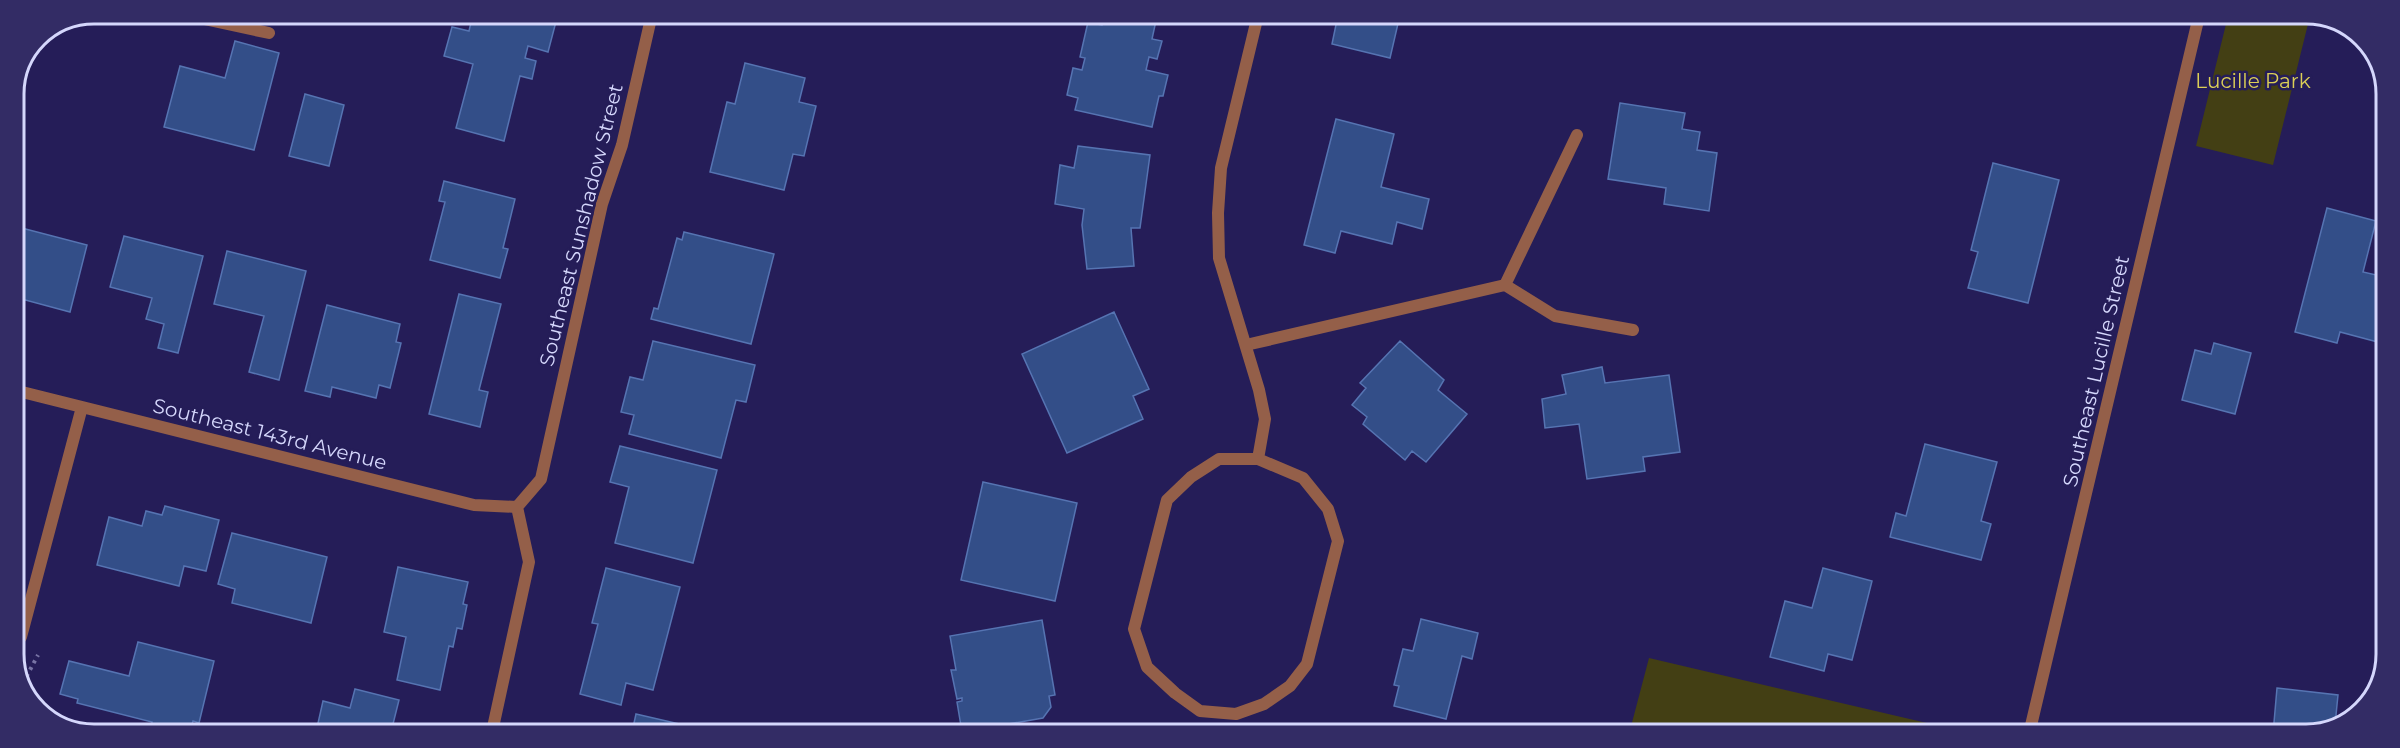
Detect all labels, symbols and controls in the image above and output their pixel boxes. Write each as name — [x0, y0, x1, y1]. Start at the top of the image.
park label: Lucille Park — [2195, 69, 2311, 93]
street label: Southeast Sunshadow Street — [534, 81, 628, 369]
street label: Southeast Lucille Street — [2058, 253, 2134, 489]
street label: Southeast 143rd Avenue — [151, 393, 389, 475]

